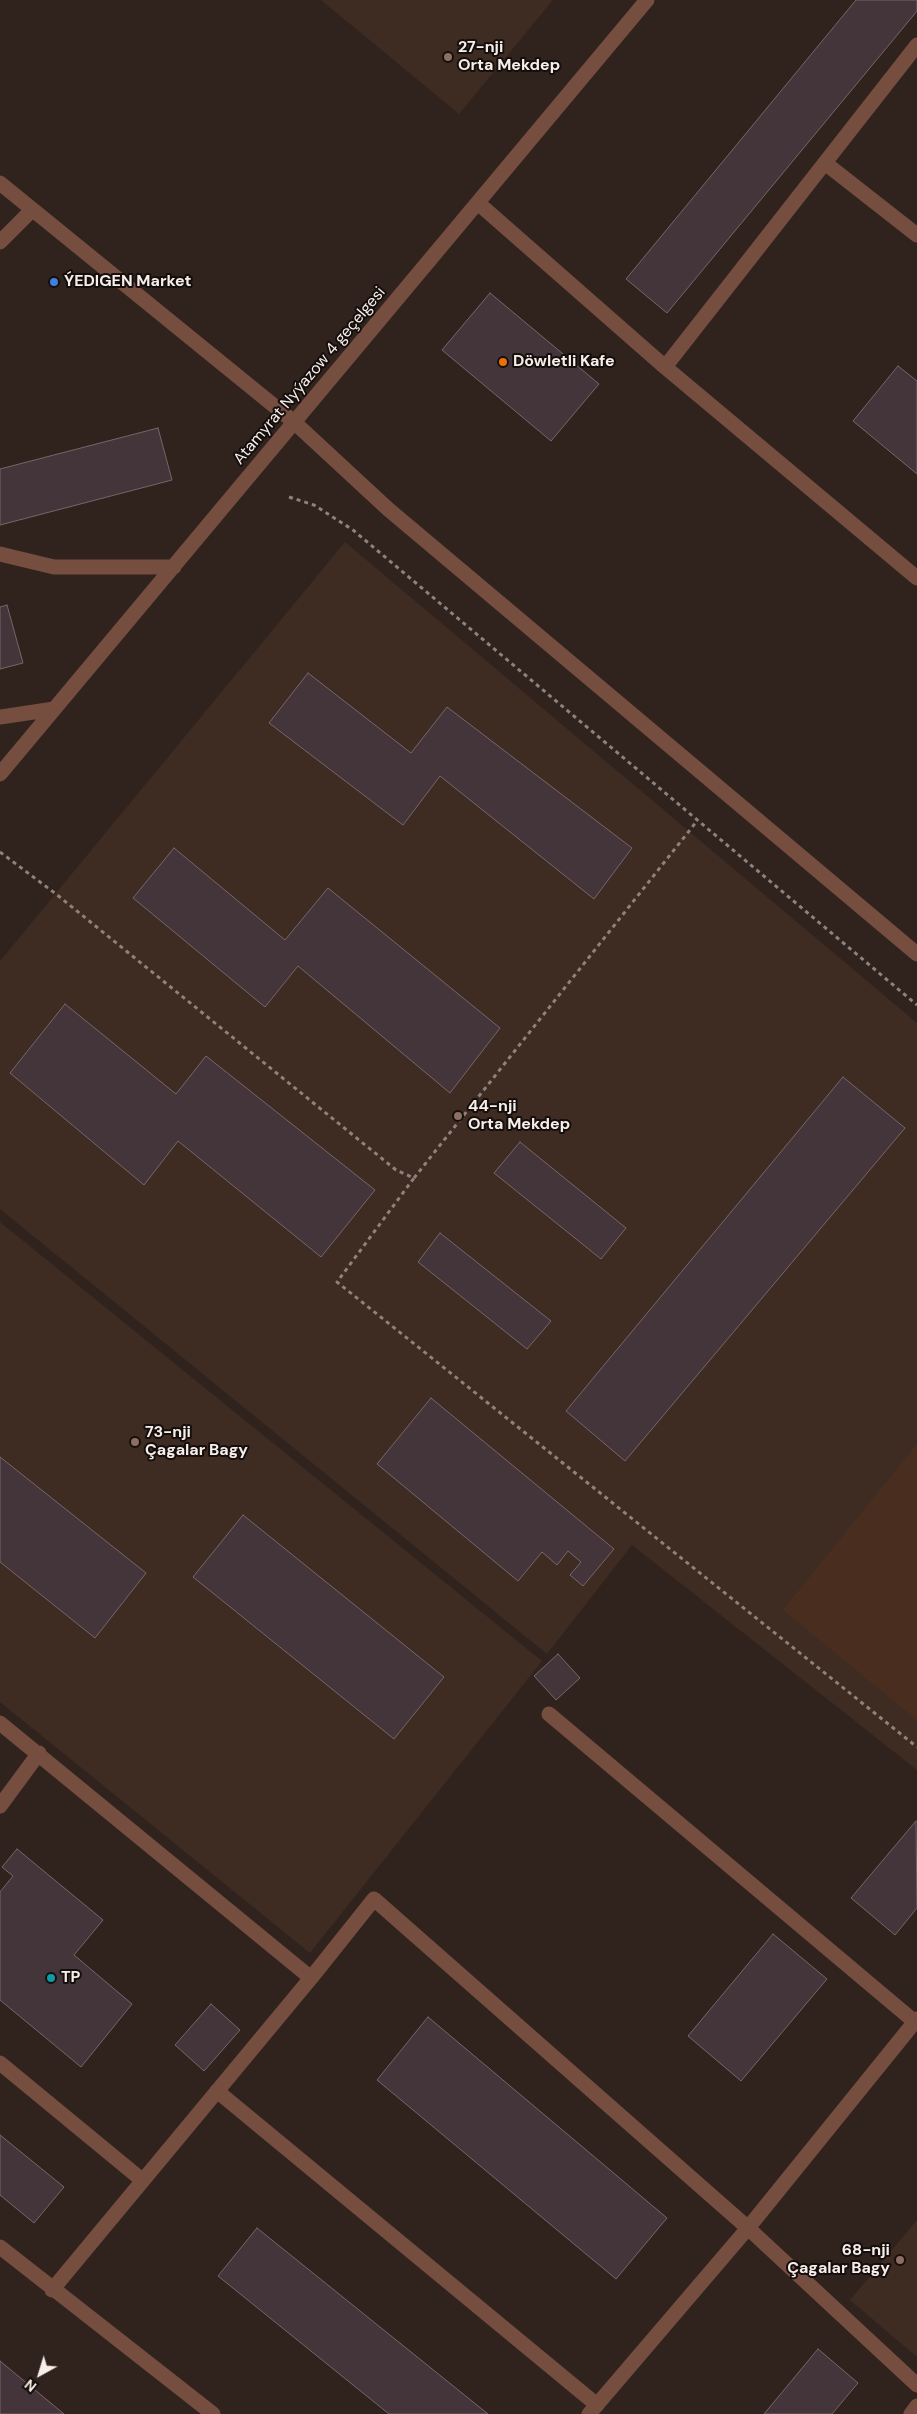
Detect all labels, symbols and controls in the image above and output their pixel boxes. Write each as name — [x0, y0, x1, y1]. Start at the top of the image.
place label: 27-nji Orta Mekdep — [458, 38, 560, 76]
marker: 27-nji Orta Mekdep — [442, 51, 454, 63]
place label: ÝEDIGEN Market — [64, 272, 191, 292]
marker: ÝEDIGEN Market — [48, 276, 60, 288]
street label: Atamyrat Nyýazow 4 geçelgesi — [230, 283, 390, 469]
place label: Döwletli Kafe — [513, 352, 615, 372]
marker: Döwletli Kafe — [497, 356, 509, 368]
place label: 44-nji Orta Mekdep — [468, 1097, 570, 1135]
marker: 44-nji Orta Mekdep — [452, 1110, 464, 1122]
place label: 73-nji Çagalar Bagy — [145, 1423, 248, 1461]
marker: 73-nji Çagalar Bagy — [129, 1436, 141, 1448]
place label: TP — [61, 1968, 80, 1988]
marker: TP — [45, 1972, 57, 1984]
place label: 68-nji Çagalar Bagy — [787, 2241, 890, 2279]
marker: 68-nji Çagalar Bagy — [894, 2254, 906, 2266]
north arrow — [15, 2349, 65, 2399]
text: N — [21, 2375, 40, 2396]

